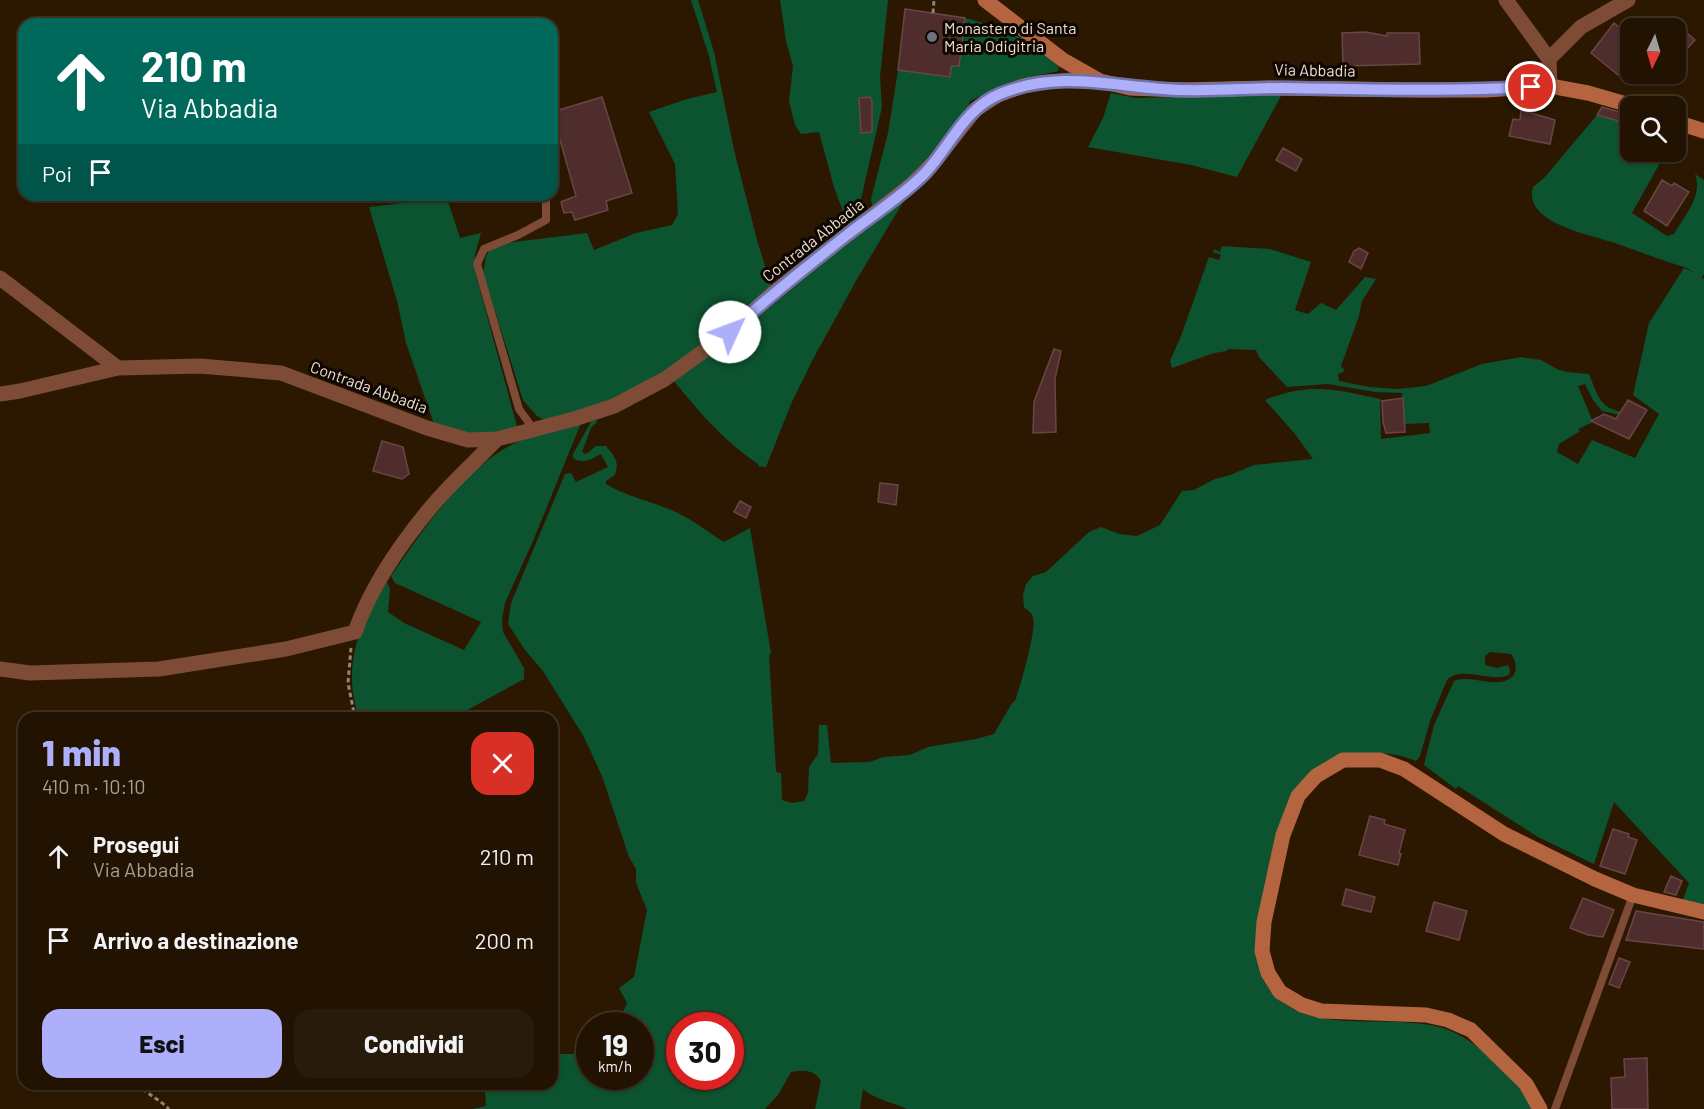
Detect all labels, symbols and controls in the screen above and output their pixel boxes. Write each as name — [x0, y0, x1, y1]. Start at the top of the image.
place label: Monastero di Santa Maria Odigitria — [944, 18, 1077, 55]
north arrow — [1620, 18, 1686, 84]
map controls — [1620, 18, 1686, 162]
marker: Monastero di Santa Maria Odigitria — [925, 30, 939, 44]
text: 210 m — [141, 40, 247, 90]
icon: ahead — [42, 42, 120, 120]
street label: Via Abbadia — [1274, 59, 1356, 80]
pin — [1505, 61, 1556, 112]
icon: arrive — [1514, 70, 1547, 103]
text: Via Abbadia — [141, 91, 278, 123]
button: search — [1620, 96, 1686, 162]
icon: arrive — [84, 156, 117, 189]
text: Poi — [42, 160, 72, 186]
street label: Contrada Abbadia — [758, 194, 867, 285]
position arrow — [698, 300, 762, 364]
street label: Contrada Abbadia — [308, 357, 430, 417]
text: 1 min — [42, 730, 121, 773]
button: close — [471, 732, 534, 795]
text: 410 m · 10:10 — [42, 774, 146, 798]
text: Prosegui — [93, 831, 179, 857]
icon: ahead — [42, 840, 75, 873]
text: 210 m — [480, 843, 534, 869]
text: Via Abbadia — [93, 857, 195, 881]
icon: arrive — [42, 924, 75, 957]
text: Arrivo a destinazione — [93, 927, 299, 953]
text: 200 m — [475, 927, 534, 953]
button: Esci — [42, 1009, 282, 1078]
button: Condividi — [294, 1009, 534, 1078]
speed limit sign: 30 — [666, 1012, 744, 1090]
text: 19 — [602, 1026, 628, 1062]
text: km/h — [598, 1057, 632, 1075]

